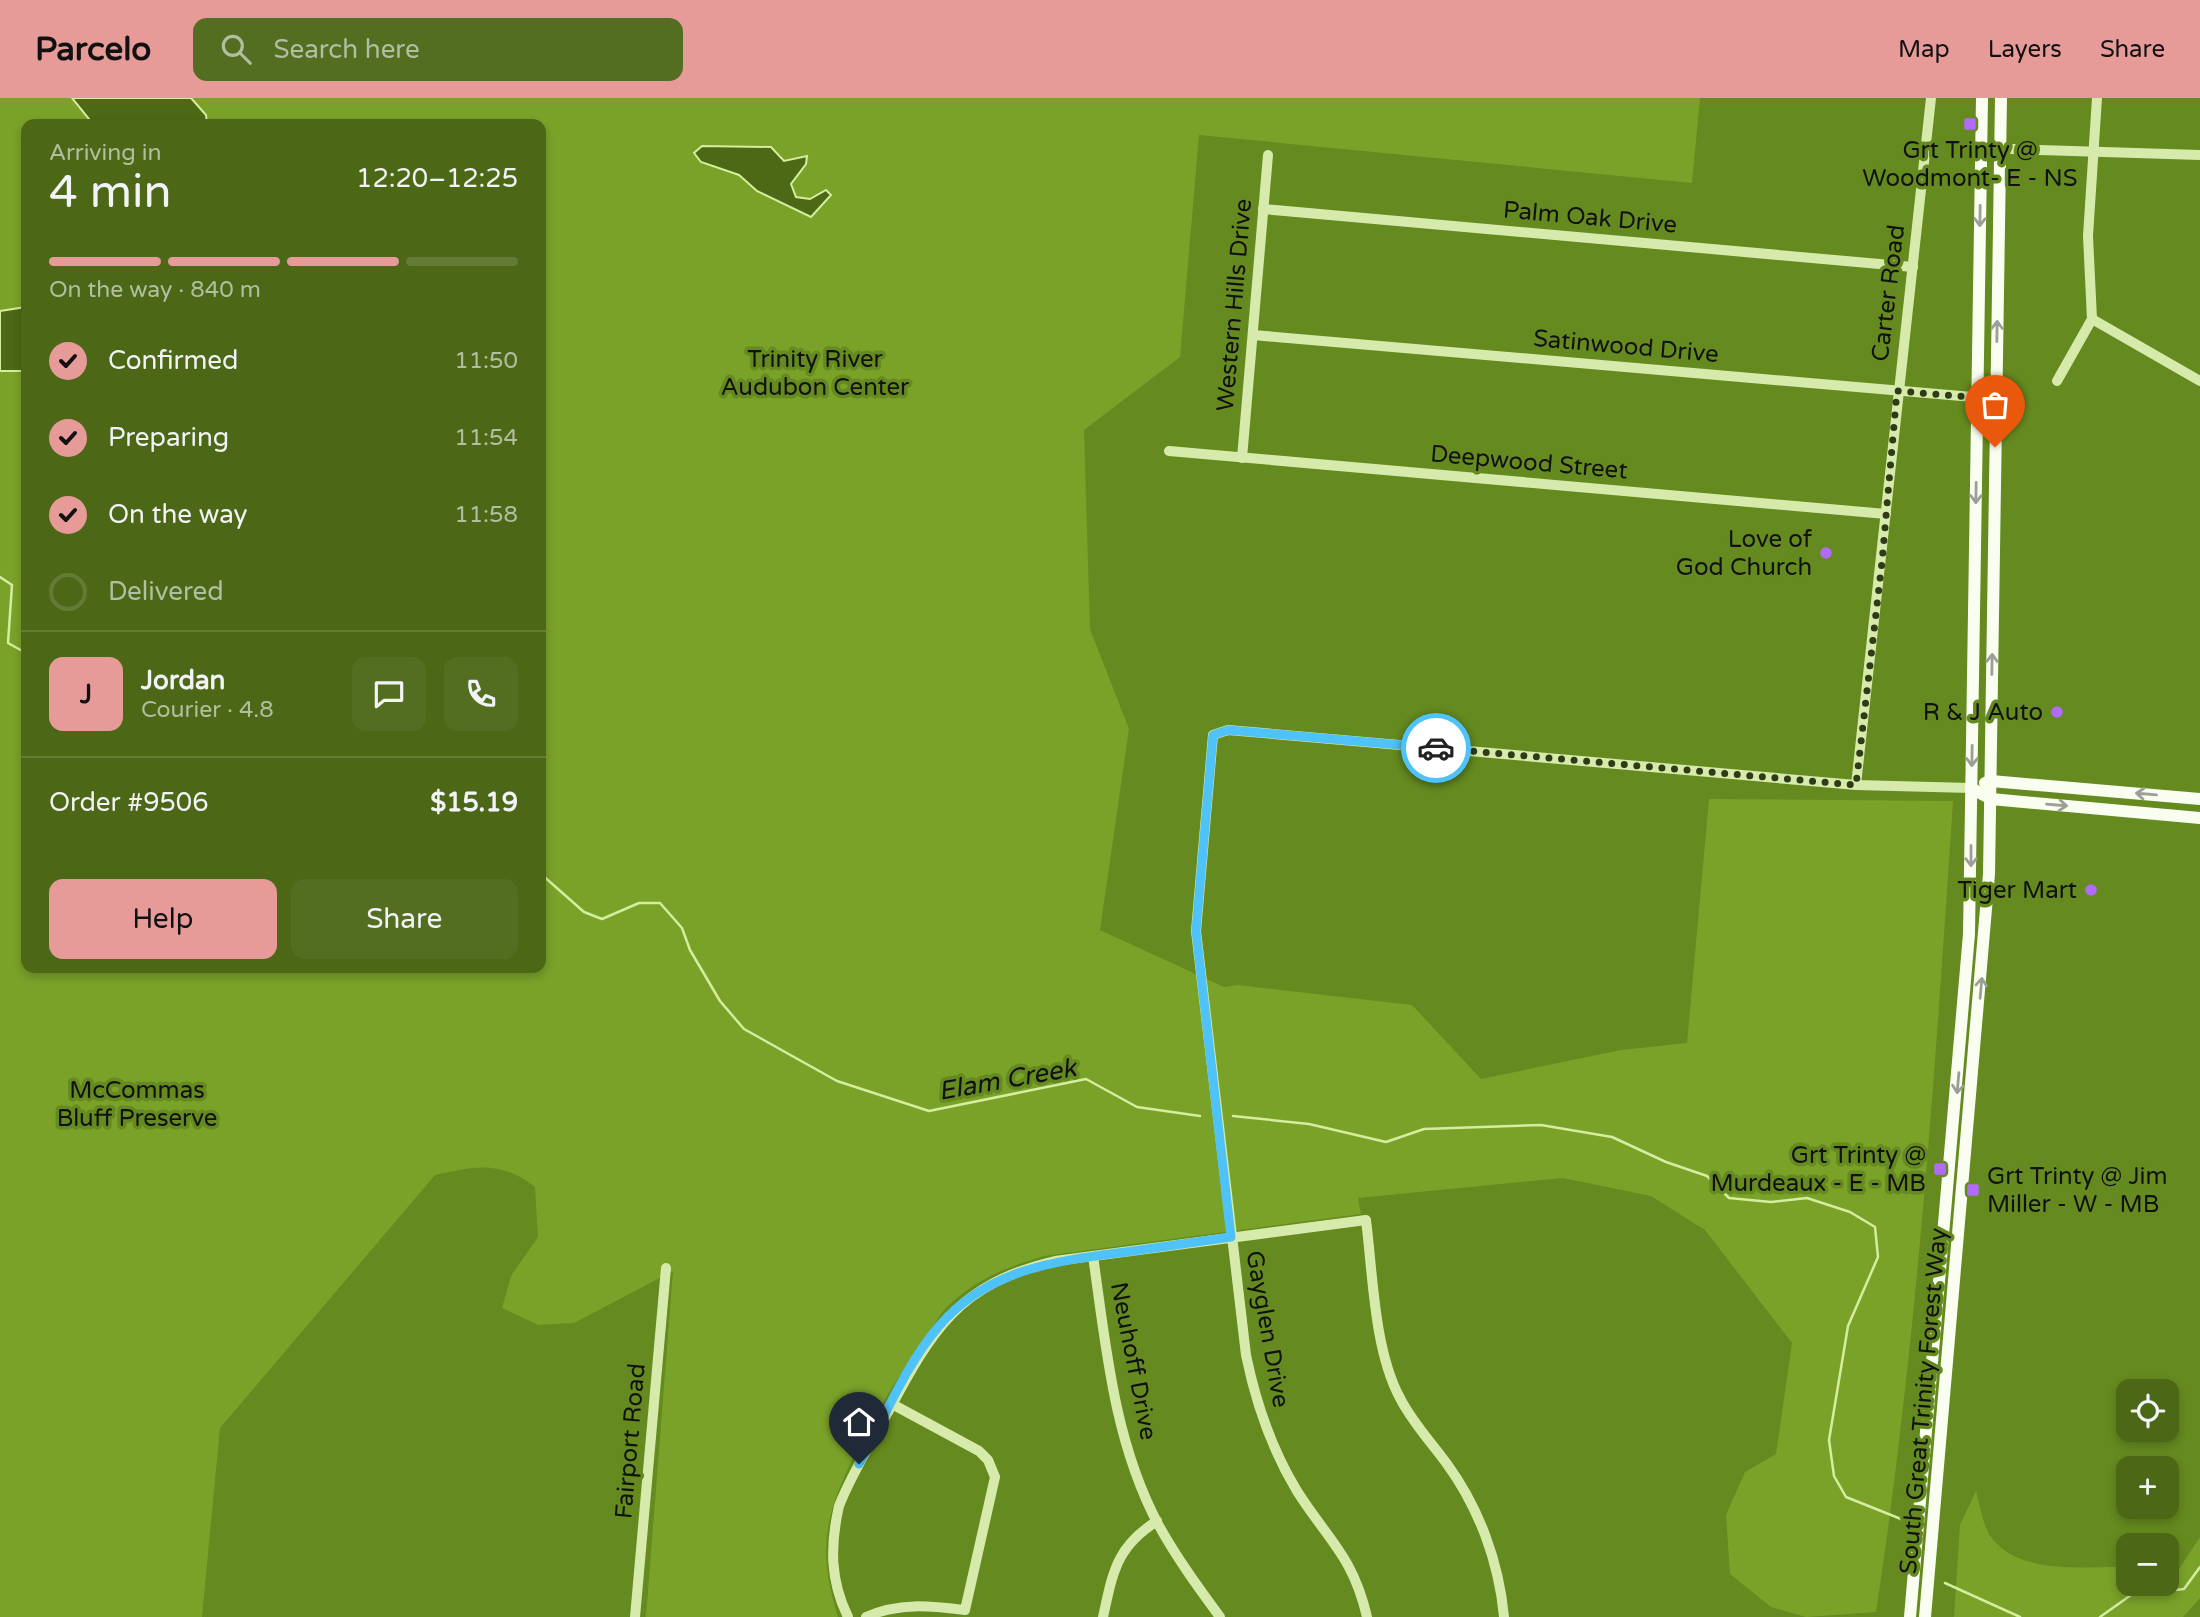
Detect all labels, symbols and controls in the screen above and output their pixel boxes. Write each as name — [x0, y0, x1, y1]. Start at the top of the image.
search box — [193, 18, 683, 81]
text: Parcelo — [35, 30, 151, 69]
icon: search — [217, 30, 255, 68]
text: Search here — [273, 34, 420, 65]
text: Map — [1898, 35, 1950, 64]
text: Layers — [1988, 35, 2062, 64]
text: Share — [2100, 35, 2165, 64]
marker: Grt Trinty @ Woodmont- E - NS — [1962, 116, 1978, 132]
place label: Grt Trinty @ Woodmont- E - NS — [1862, 136, 2078, 193]
text: Arriving in — [49, 139, 162, 167]
text: 12:20–12:25 — [356, 163, 518, 194]
text: 4 min — [49, 165, 172, 220]
street label: Palm Oak Drive — [1502, 195, 1678, 240]
street label: Western Hills Drive — [1211, 197, 1258, 413]
one-way arrow — [1973, 204, 1987, 227]
street label: Carter Road — [1866, 223, 1911, 363]
text: On the way · 840 m — [49, 276, 261, 304]
one-way arrow — [1990, 320, 2004, 343]
street label: Satinwood Drive — [1532, 324, 1720, 369]
icon: check — [49, 342, 87, 380]
text: Confirmed — [108, 345, 238, 376]
park label: Trinity River Audubon Center — [721, 345, 910, 402]
text: 11:50 — [454, 347, 518, 375]
pin — [1965, 375, 2025, 447]
icon: bag — [1976, 386, 2014, 424]
icon: check — [49, 419, 87, 457]
text: Preparing — [108, 422, 229, 453]
text: 11:54 — [454, 424, 518, 452]
street label: Deepwood Street — [1429, 439, 1629, 486]
one-way arrow — [1969, 481, 1983, 504]
icon: check — [49, 496, 87, 534]
text: On the way — [108, 499, 248, 530]
text: 11:58 — [454, 501, 518, 529]
place label: Love of God Church — [1676, 525, 1813, 582]
marker: Love of God Church — [1818, 545, 1834, 561]
text: Delivered — [108, 576, 224, 607]
one-way arrow — [1985, 652, 1999, 675]
button: chat — [352, 657, 426, 731]
button: phone — [444, 657, 518, 731]
text: Jordan — [141, 665, 225, 696]
text: J — [80, 679, 92, 710]
text: Courier · 4.8 — [141, 696, 274, 724]
place label: R & J Auto — [1923, 698, 2043, 727]
marker: R & J Auto — [2049, 704, 2065, 720]
courier — [1401, 713, 1471, 783]
icon: car — [1417, 729, 1455, 767]
one-way arrow — [1965, 744, 1979, 767]
text: Order #9506 — [49, 787, 209, 818]
text: $15.19 — [430, 787, 518, 818]
one-way arrow — [2135, 787, 2157, 800]
one-way arrow — [2045, 799, 2068, 812]
one-way arrow — [1964, 844, 1978, 867]
place label: Tiger Mart — [1957, 876, 2077, 905]
button: Help — [49, 879, 277, 959]
button: Share — [291, 879, 518, 959]
marker: Tiger Mart — [2083, 882, 2099, 898]
one-way arrow — [1975, 977, 1988, 1000]
water label: Elam Creek — [936, 1052, 1080, 1107]
one-way arrow — [1952, 1071, 1965, 1094]
park label: McCommas Bluff Preserve — [57, 1076, 217, 1133]
place label: Grt Trinty @ Murdeaux - E - MB — [1711, 1141, 1926, 1198]
marker: Grt Trinty @ Murdeaux - E - MB — [1932, 1161, 1948, 1177]
place label: Grt Trinty @ Jim Miller - W - MB — [1987, 1162, 2168, 1219]
marker: Grt Trinty @ Jim Miller - W - MB — [1965, 1182, 1981, 1198]
street label: South Great Trinity Forest Way — [1894, 1227, 1953, 1575]
street label: Gayglen Drive — [1239, 1248, 1296, 1410]
street label: Neuhoff Drive — [1104, 1280, 1163, 1442]
street label: Fairport Road — [609, 1362, 652, 1520]
map controls — [2116, 1379, 2179, 1596]
button: locate — [2116, 1379, 2179, 1442]
pin — [829, 1392, 889, 1464]
icon: home — [840, 1403, 878, 1441]
button: + — [2116, 1456, 2179, 1519]
button: − — [2116, 1533, 2179, 1596]

